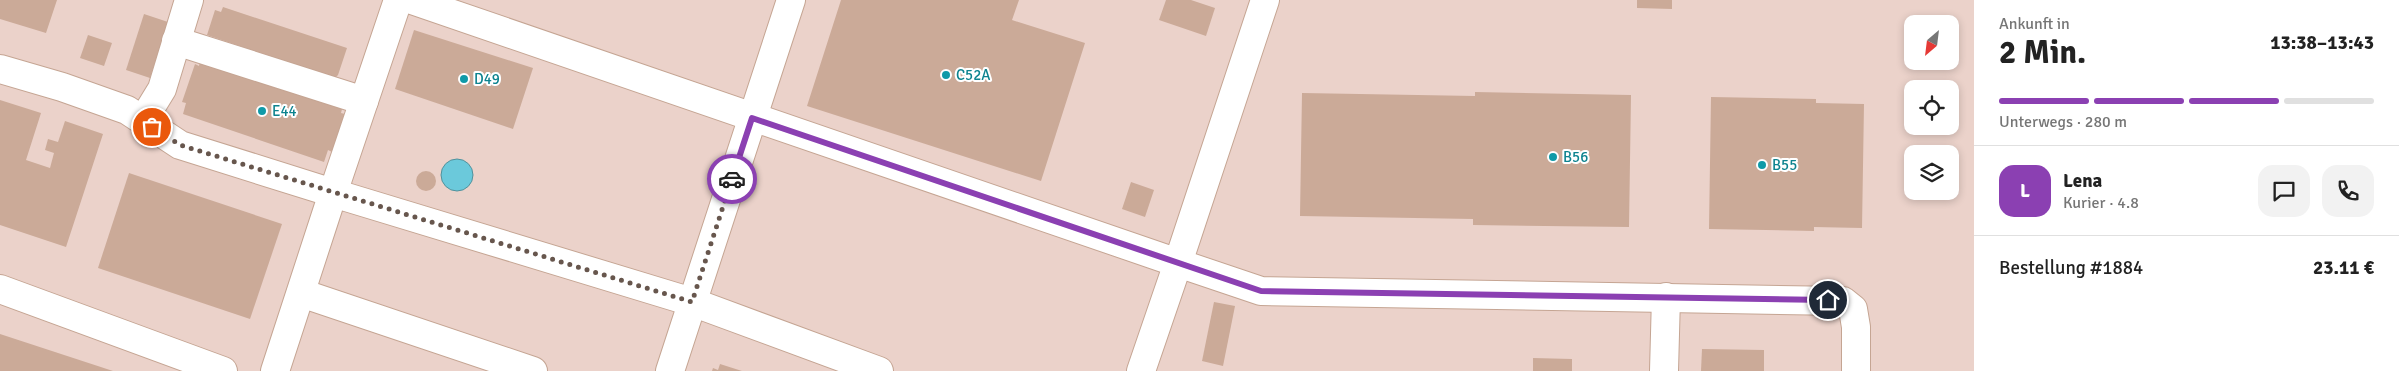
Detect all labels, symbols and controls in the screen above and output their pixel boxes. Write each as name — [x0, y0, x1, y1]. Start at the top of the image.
text: Ankunft in — [1999, 14, 2070, 34]
north arrow — [1904, 15, 1959, 70]
map controls — [1904, 15, 1959, 200]
text: 13:38–13:43 — [2270, 31, 2374, 55]
text: 2 Min. — [1999, 33, 2086, 72]
place label: C52A — [956, 66, 990, 84]
marker: C52A — [940, 69, 952, 81]
place label: D49 — [474, 70, 500, 88]
marker: D49 — [458, 73, 470, 85]
button: locate — [1904, 80, 1959, 135]
place label: E44 — [272, 102, 297, 120]
marker: E44 — [256, 105, 268, 117]
pin — [131, 106, 173, 148]
text: Unterwegs · 280 m — [1999, 112, 2127, 132]
icon: bag — [138, 113, 166, 141]
button: layers — [1904, 145, 1959, 200]
place label: B56 — [1563, 148, 1588, 166]
marker: B56 — [1547, 151, 1559, 163]
courier — [707, 154, 757, 204]
place label: B55 — [1772, 156, 1797, 174]
marker: B55 — [1756, 159, 1768, 171]
icon: car — [718, 165, 746, 193]
button: chat — [2258, 165, 2310, 217]
button: phone — [2322, 165, 2374, 217]
text: Lena — [2063, 169, 2102, 193]
text: L — [2020, 179, 2030, 203]
text: Kurier · 4.8 — [2063, 193, 2139, 213]
text: Bestellung #1884 — [1999, 256, 2143, 280]
text: 23.11 € — [2313, 256, 2374, 280]
pin — [1807, 279, 1849, 321]
icon: home — [1814, 286, 1842, 314]

